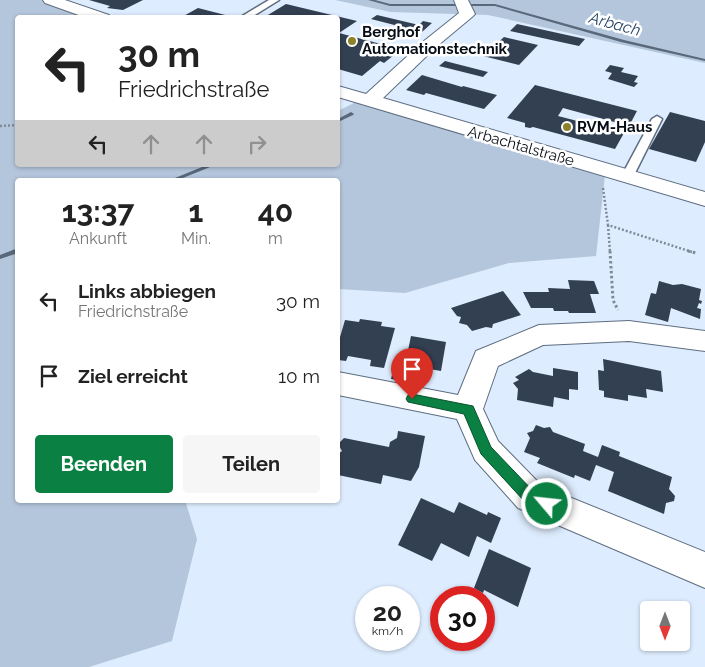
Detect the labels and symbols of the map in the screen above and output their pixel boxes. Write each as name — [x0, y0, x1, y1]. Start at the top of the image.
water label: Arbach — [586, 8, 643, 40]
place label: Berghof Automationstechnik — [362, 23, 508, 58]
marker: Berghof Automationstechnik — [346, 35, 358, 47]
place label: RVM-Haus — [577, 118, 652, 136]
marker: RVM-Haus — [561, 121, 573, 133]
street label: Arbachtalstraße — [466, 122, 576, 170]
pin — [391, 348, 433, 399]
position arrow — [520, 477, 572, 529]
speed limit sign: 30 — [430, 586, 495, 651]
north arrow — [640, 601, 690, 651]

